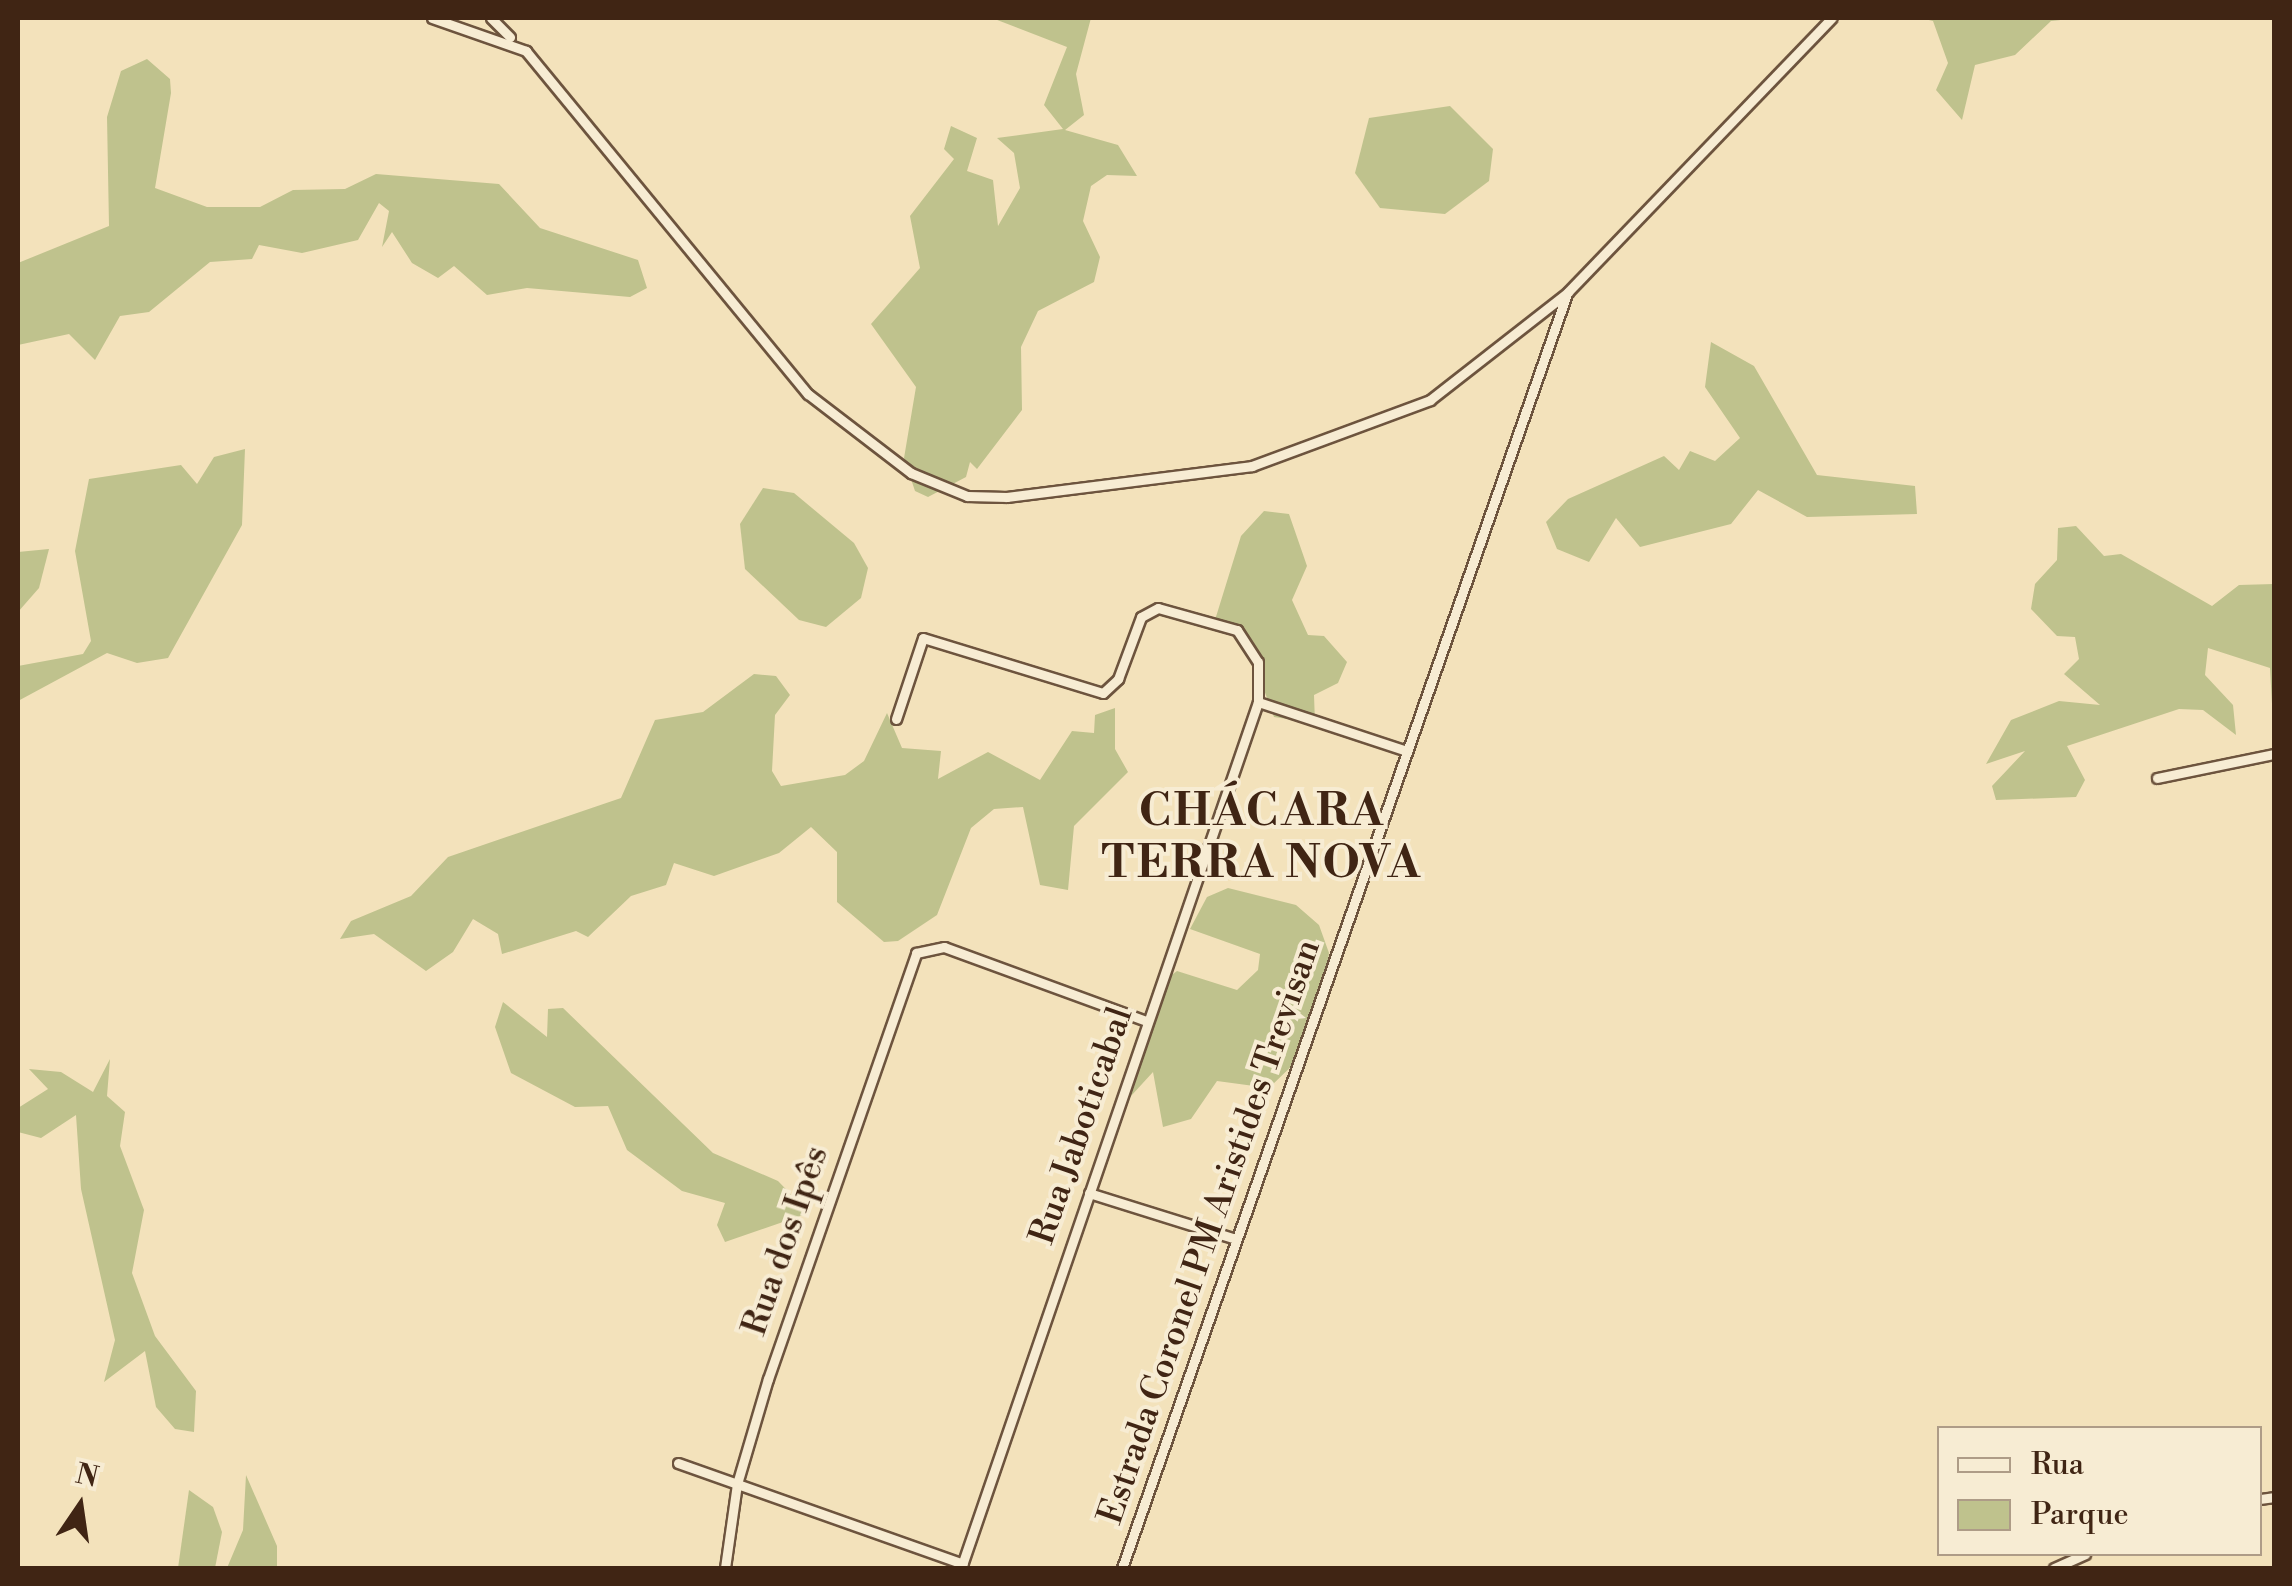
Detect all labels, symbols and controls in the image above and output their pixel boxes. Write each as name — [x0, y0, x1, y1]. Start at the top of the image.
district label: CHÁCARA TERRA NOVA — [1102, 785, 1422, 891]
street label: Estrada Coronel PM Aristides Trevisan — [1090, 934, 1330, 1530]
street label: Rua Jaboticabal — [1022, 1002, 1142, 1250]
street label: Rua dos Ipês — [734, 1141, 838, 1341]
legend — [1937, 1426, 2262, 1556]
text: Rua — [2031, 1446, 2084, 1484]
north arrow — [30, 1456, 130, 1556]
text: N — [72, 1457, 102, 1496]
text: Parque — [2031, 1496, 2129, 1534]

